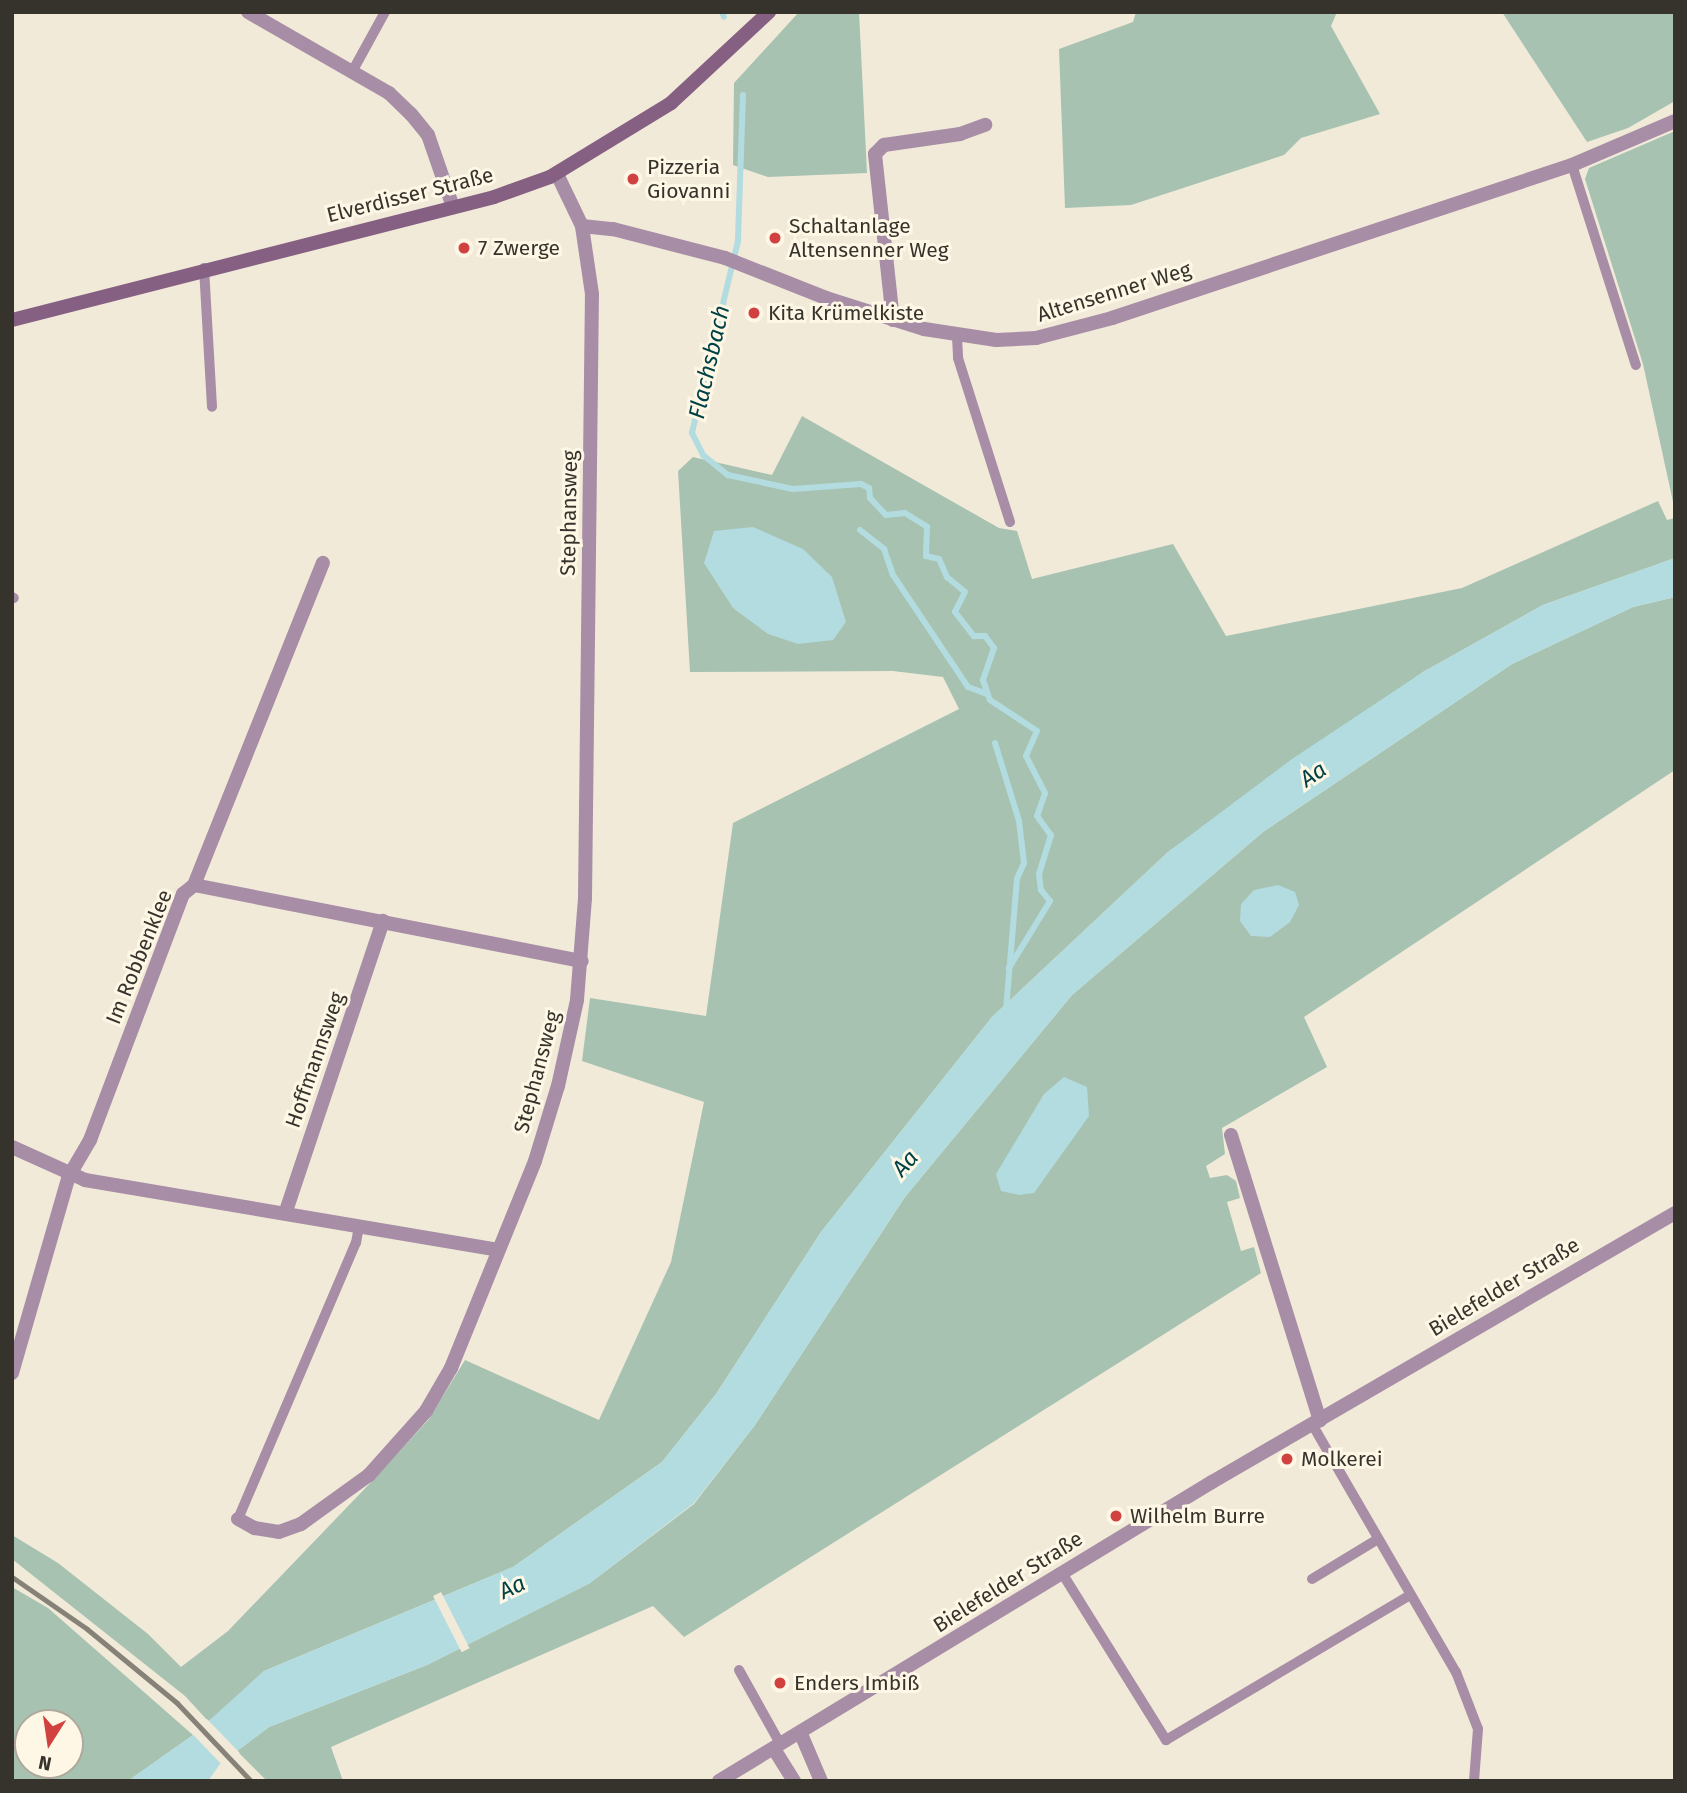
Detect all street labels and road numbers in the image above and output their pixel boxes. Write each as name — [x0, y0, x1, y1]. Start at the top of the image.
street label: Elverdisser Straße — [324, 162, 496, 228]
street label: Altensenner Weg — [1034, 257, 1194, 327]
street label: Stephansweg — [555, 450, 583, 576]
street label: Im Robbenklee — [101, 886, 177, 1028]
street label: Hoffmannsweg — [280, 989, 350, 1131]
street label: Stephansweg — [509, 1008, 565, 1136]
street label: Bielefelder Straße — [1424, 1232, 1584, 1342]
street label: Bielefelder Straße — [929, 1526, 1087, 1638]

